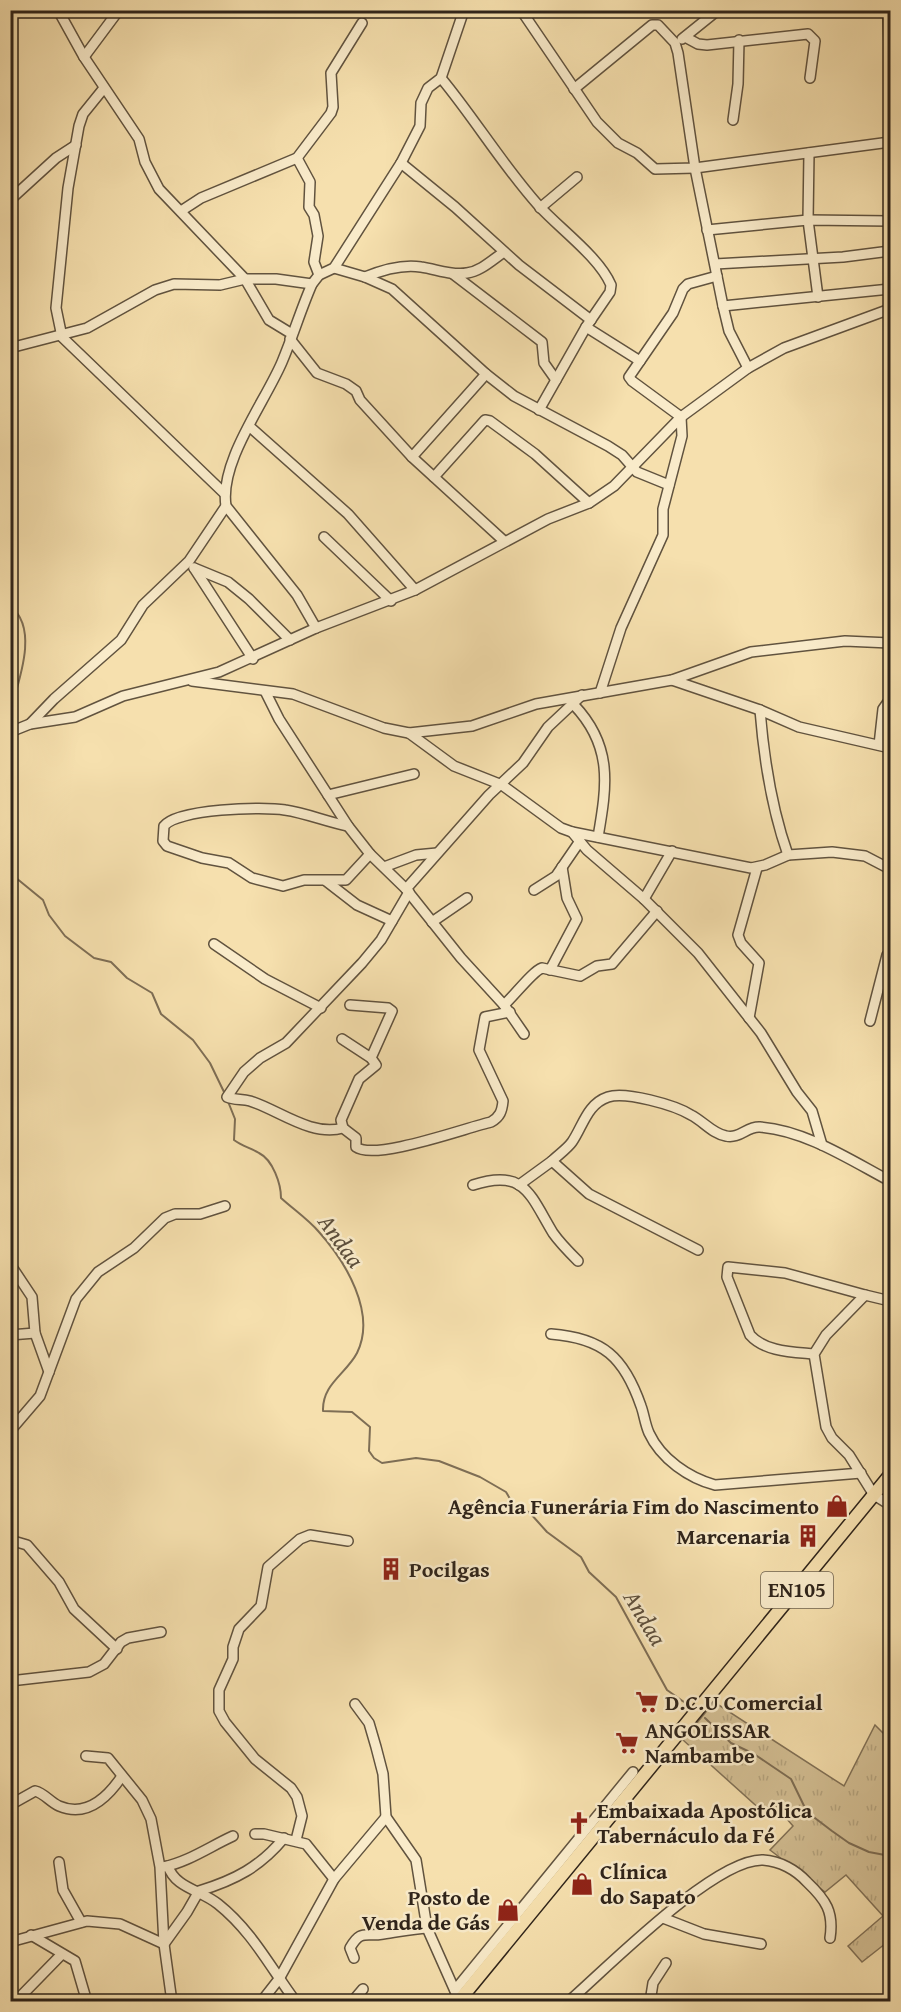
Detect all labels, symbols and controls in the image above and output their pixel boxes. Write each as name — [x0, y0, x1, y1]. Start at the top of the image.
water label: Andaa — [309, 1206, 373, 1275]
place label: Agência Funerária Fim do Nascimento — [448, 1490, 819, 1522]
shop icon: Agência Funerária Fim do Nascimento — [824, 1493, 850, 1519]
place label: Marcenaria — [677, 1520, 791, 1552]
building icon: Marcenaria — [795, 1523, 821, 1549]
place label: Pocilgas — [409, 1553, 490, 1585]
building icon: Pocilgas — [378, 1556, 404, 1582]
road number: EN105 — [761, 1572, 833, 1608]
water label: Andaa — [615, 1582, 676, 1652]
place label: D.C.U Comercial — [665, 1686, 823, 1718]
supermarket icon: D.C.U Comercial — [634, 1689, 660, 1715]
place label: ANGOLISSAR Nambambe — [645, 1714, 771, 1771]
supermarket icon: ANGOLISSAR Nambambe — [614, 1730, 640, 1756]
place label: Embaixada Apostólica Tabernáculo da Fé — [597, 1794, 813, 1851]
church icon: Embaixada Apostólica Tabernáculo da Fé — [566, 1810, 592, 1836]
place label: Clínica do Sapato — [600, 1855, 696, 1912]
shop icon: Clínica do Sapato — [569, 1871, 595, 1897]
place label: Posto de Venda de Gás — [362, 1881, 490, 1938]
shop icon: Posto de Venda de Gás — [495, 1897, 521, 1923]

